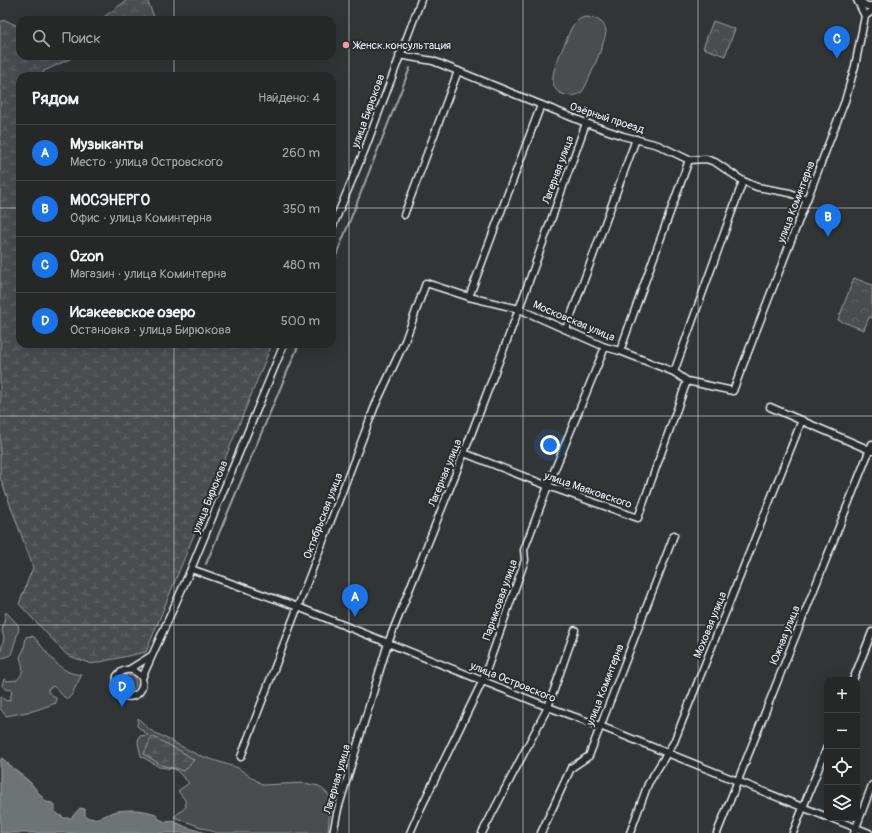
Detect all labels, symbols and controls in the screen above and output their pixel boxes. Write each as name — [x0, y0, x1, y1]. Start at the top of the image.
search box — [16, 16, 336, 60]
pin: C — [824, 26, 850, 59]
icon: search — [30, 27, 52, 49]
text: Поиск — [62, 29, 101, 48]
place label: Женск.консультация — [352, 39, 451, 52]
marker: Женск.консультация — [341, 40, 351, 50]
street label: улица Бирюкова — [348, 73, 387, 150]
text: Рядом — [32, 88, 79, 109]
text: Найдено: 4 — [258, 90, 320, 106]
street label: Озёрный проезд — [568, 100, 646, 136]
street label: Лагерная улица — [539, 134, 576, 207]
text: Музыканты — [70, 135, 143, 154]
text: A — [41, 145, 49, 161]
text: 260 m — [282, 145, 320, 161]
text: Место · улица Островского — [70, 154, 223, 170]
street label: улица Коминтерна — [774, 159, 818, 246]
text: МОСЭНЕРГО — [70, 191, 150, 210]
text: B — [41, 201, 49, 217]
text: 350 m — [282, 201, 320, 217]
pin: B — [815, 204, 841, 237]
text: Офис · улица Коминтерна — [70, 210, 212, 226]
text: Ozon — [70, 247, 104, 266]
text: C — [41, 257, 49, 273]
text: 480 m — [283, 257, 320, 273]
text: Магазин · улица Коминтерна — [70, 266, 226, 282]
street label: Московская улица — [531, 298, 617, 344]
text: Исакеевское озеро — [70, 303, 195, 322]
text: D — [41, 313, 49, 329]
text: 500 m — [281, 313, 320, 329]
text: Остановка · улица Бирюкова — [70, 322, 231, 338]
your location — [540, 435, 560, 455]
street label: Лагерная улица — [425, 437, 464, 510]
street label: улица Бирюкова — [189, 459, 230, 536]
street label: улица Маяковского — [542, 469, 634, 511]
street label: Октябрьская улица — [301, 471, 345, 561]
street label: Парниковая улица — [480, 558, 520, 642]
pin: A — [342, 584, 368, 617]
street label: Моховая улица — [691, 590, 729, 660]
street label: Южная улица — [767, 604, 803, 666]
street label: улица Коминтерна — [583, 642, 627, 729]
street label: улица Островского — [467, 659, 558, 705]
pin: D — [109, 674, 135, 707]
map controls — [824, 677, 860, 821]
button: + — [824, 677, 860, 713]
button: − — [824, 713, 860, 749]
street label: Лагерная улица — [321, 743, 353, 816]
button: locate — [824, 749, 860, 785]
button: layers — [824, 785, 860, 821]

